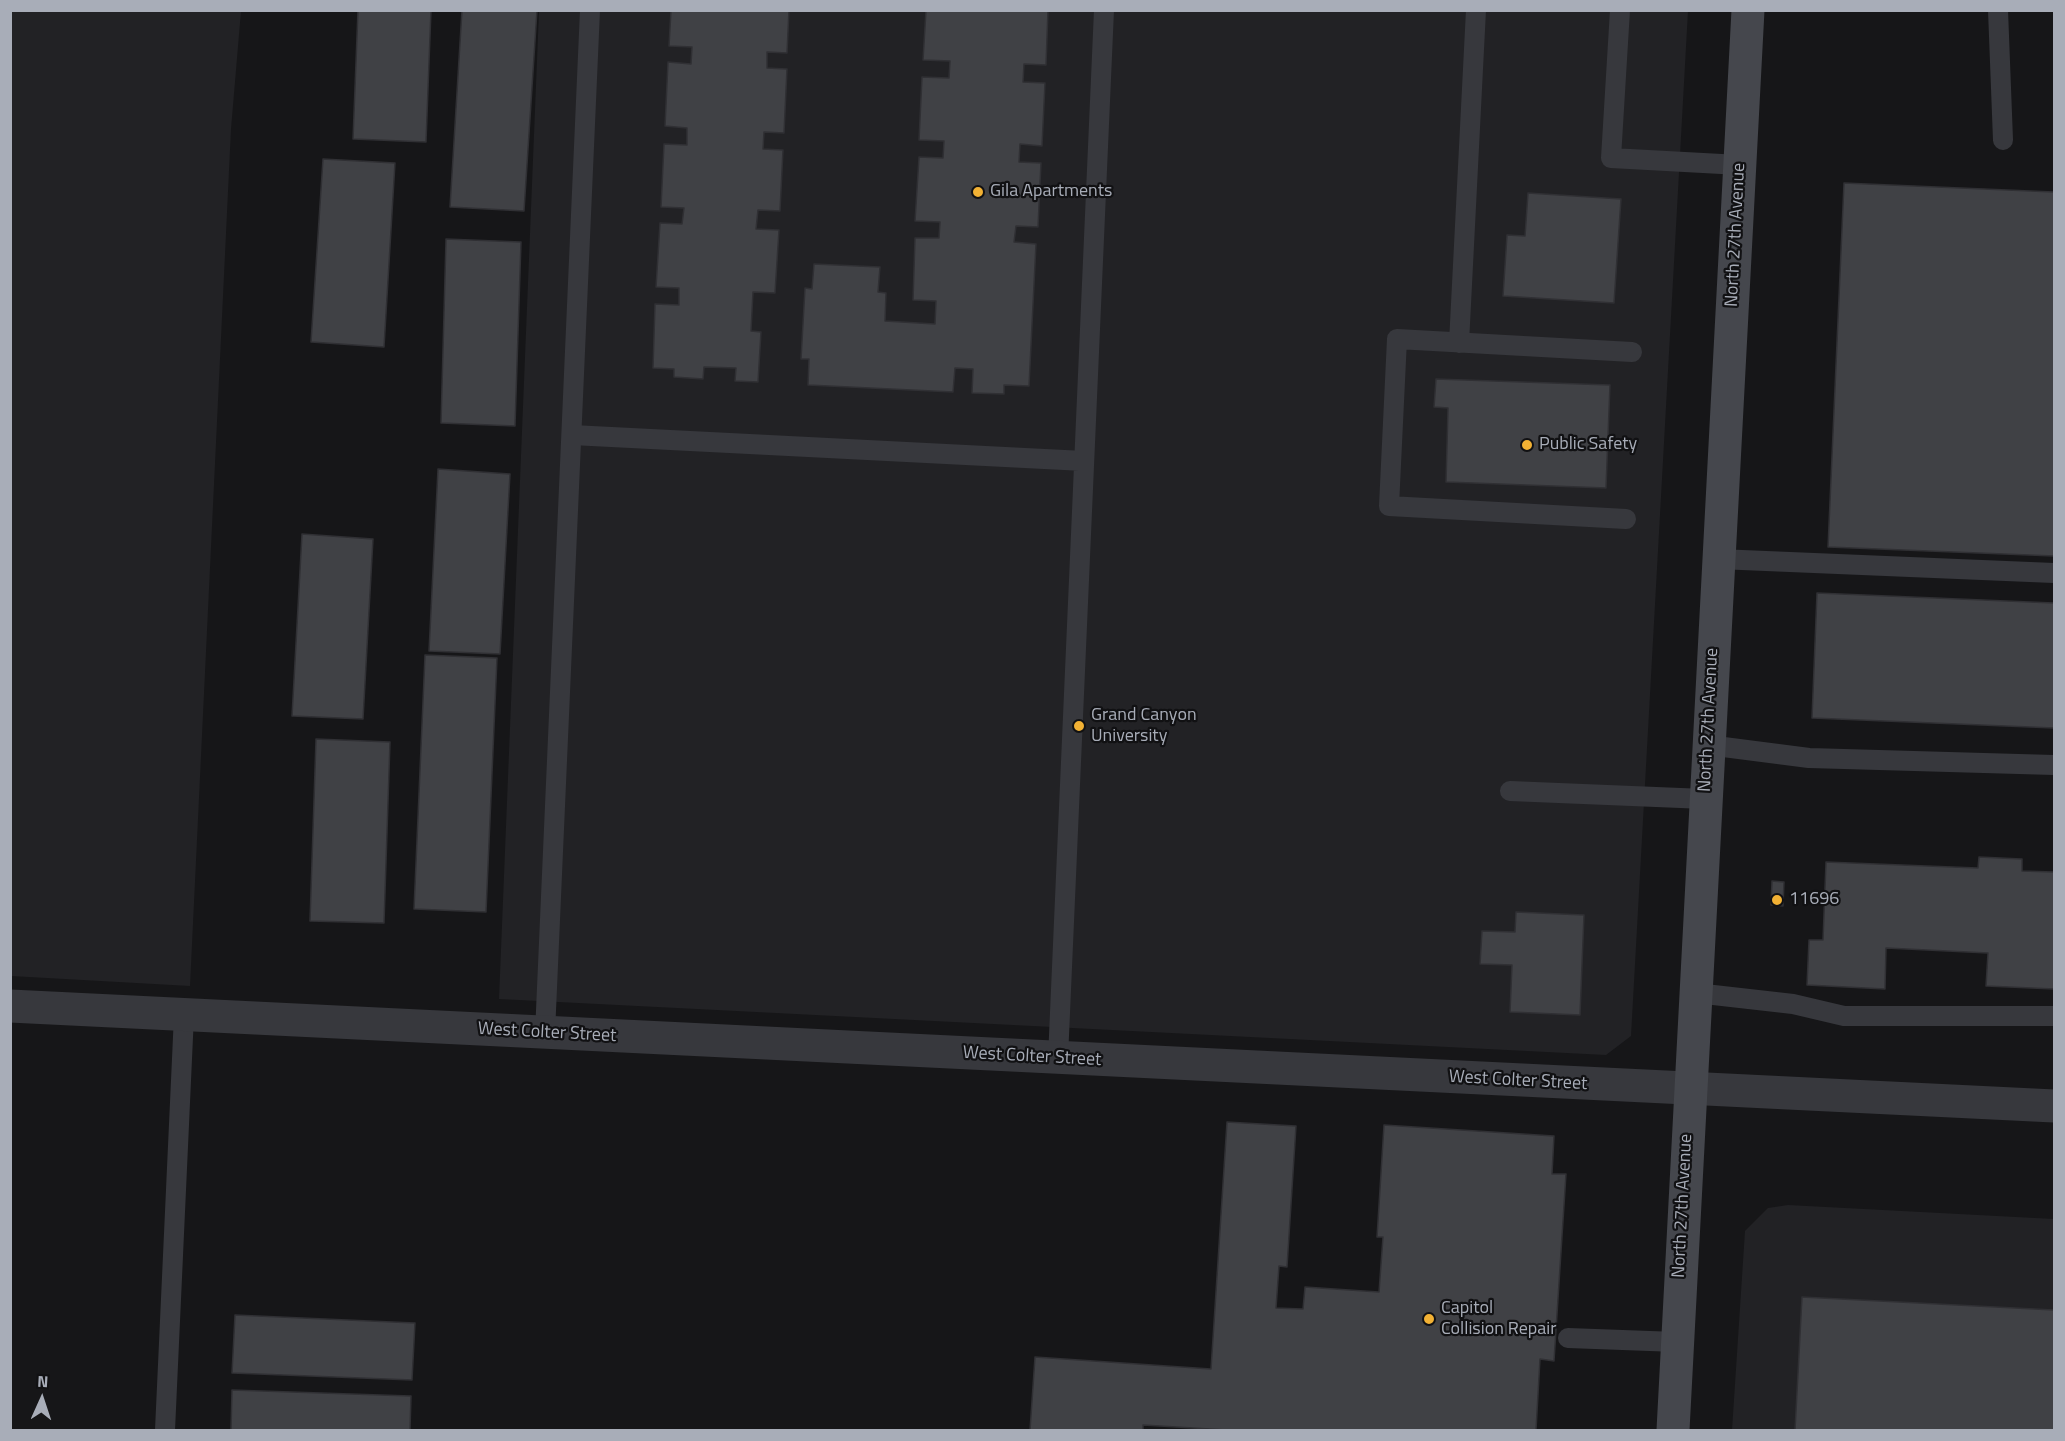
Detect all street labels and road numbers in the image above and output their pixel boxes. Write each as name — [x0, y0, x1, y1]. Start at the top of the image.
street label: North 27th Avenue — [1721, 162, 1751, 308]
street label: North 27th Avenue — [1694, 647, 1724, 793]
street label: West Colter Street — [477, 1019, 617, 1047]
street label: West Colter Street — [962, 1043, 1102, 1071]
street label: West Colter Street — [1448, 1067, 1588, 1095]
street label: North 27th Avenue — [1668, 1133, 1698, 1279]

